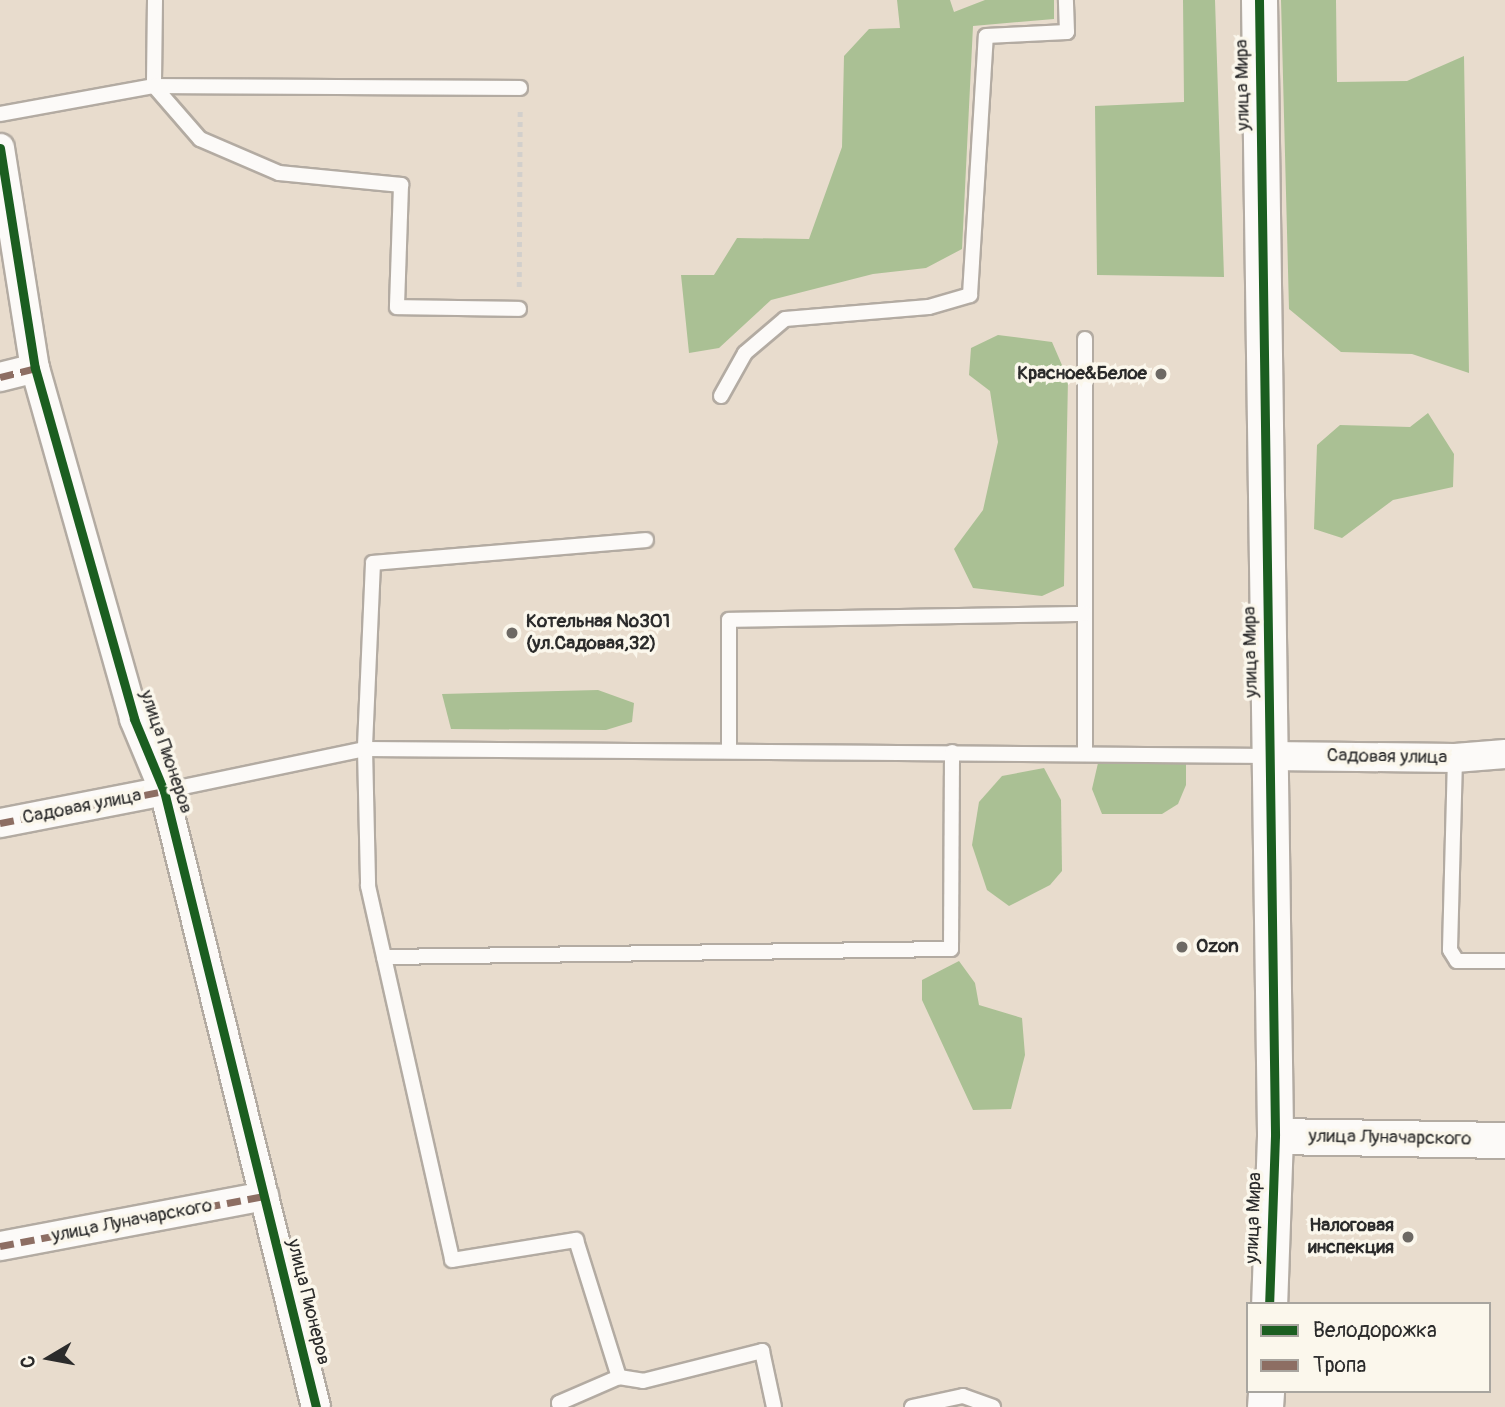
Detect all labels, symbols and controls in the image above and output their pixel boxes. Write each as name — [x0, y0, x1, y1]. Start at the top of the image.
street label: улица Мира — [1231, 39, 1255, 131]
place label: Красное&Белое — [1017, 363, 1147, 385]
marker: Красное&Белое — [1153, 366, 1169, 382]
street label: улица Мира — [1239, 606, 1263, 698]
place label: Котельная №301 (ул.Садовая,32) — [526, 611, 670, 655]
marker: Котельная №301 (ул.Садовая,32) — [504, 625, 520, 641]
street label: улица Пионеров — [134, 687, 198, 817]
street label: Садовая улица — [1326, 745, 1448, 769]
street label: Садовая улица — [21, 784, 143, 830]
place label: Ozon — [1196, 936, 1239, 958]
marker: Ozon — [1174, 939, 1190, 955]
street label: улица Луначарского — [1308, 1125, 1472, 1151]
street label: улица Мира — [1241, 1172, 1267, 1264]
street label: улица Луначарского — [50, 1194, 214, 1248]
place label: Налоговая инспекция — [1308, 1215, 1394, 1259]
marker: Налоговая инспекция — [1400, 1229, 1416, 1245]
street label: улица Пионеров — [281, 1237, 335, 1367]
legend — [1246, 1302, 1491, 1393]
text: Велодорожка — [1313, 1317, 1437, 1344]
north arrow — [14, 1323, 84, 1393]
text: Тропа — [1313, 1352, 1366, 1379]
text: С — [15, 1354, 41, 1370]

